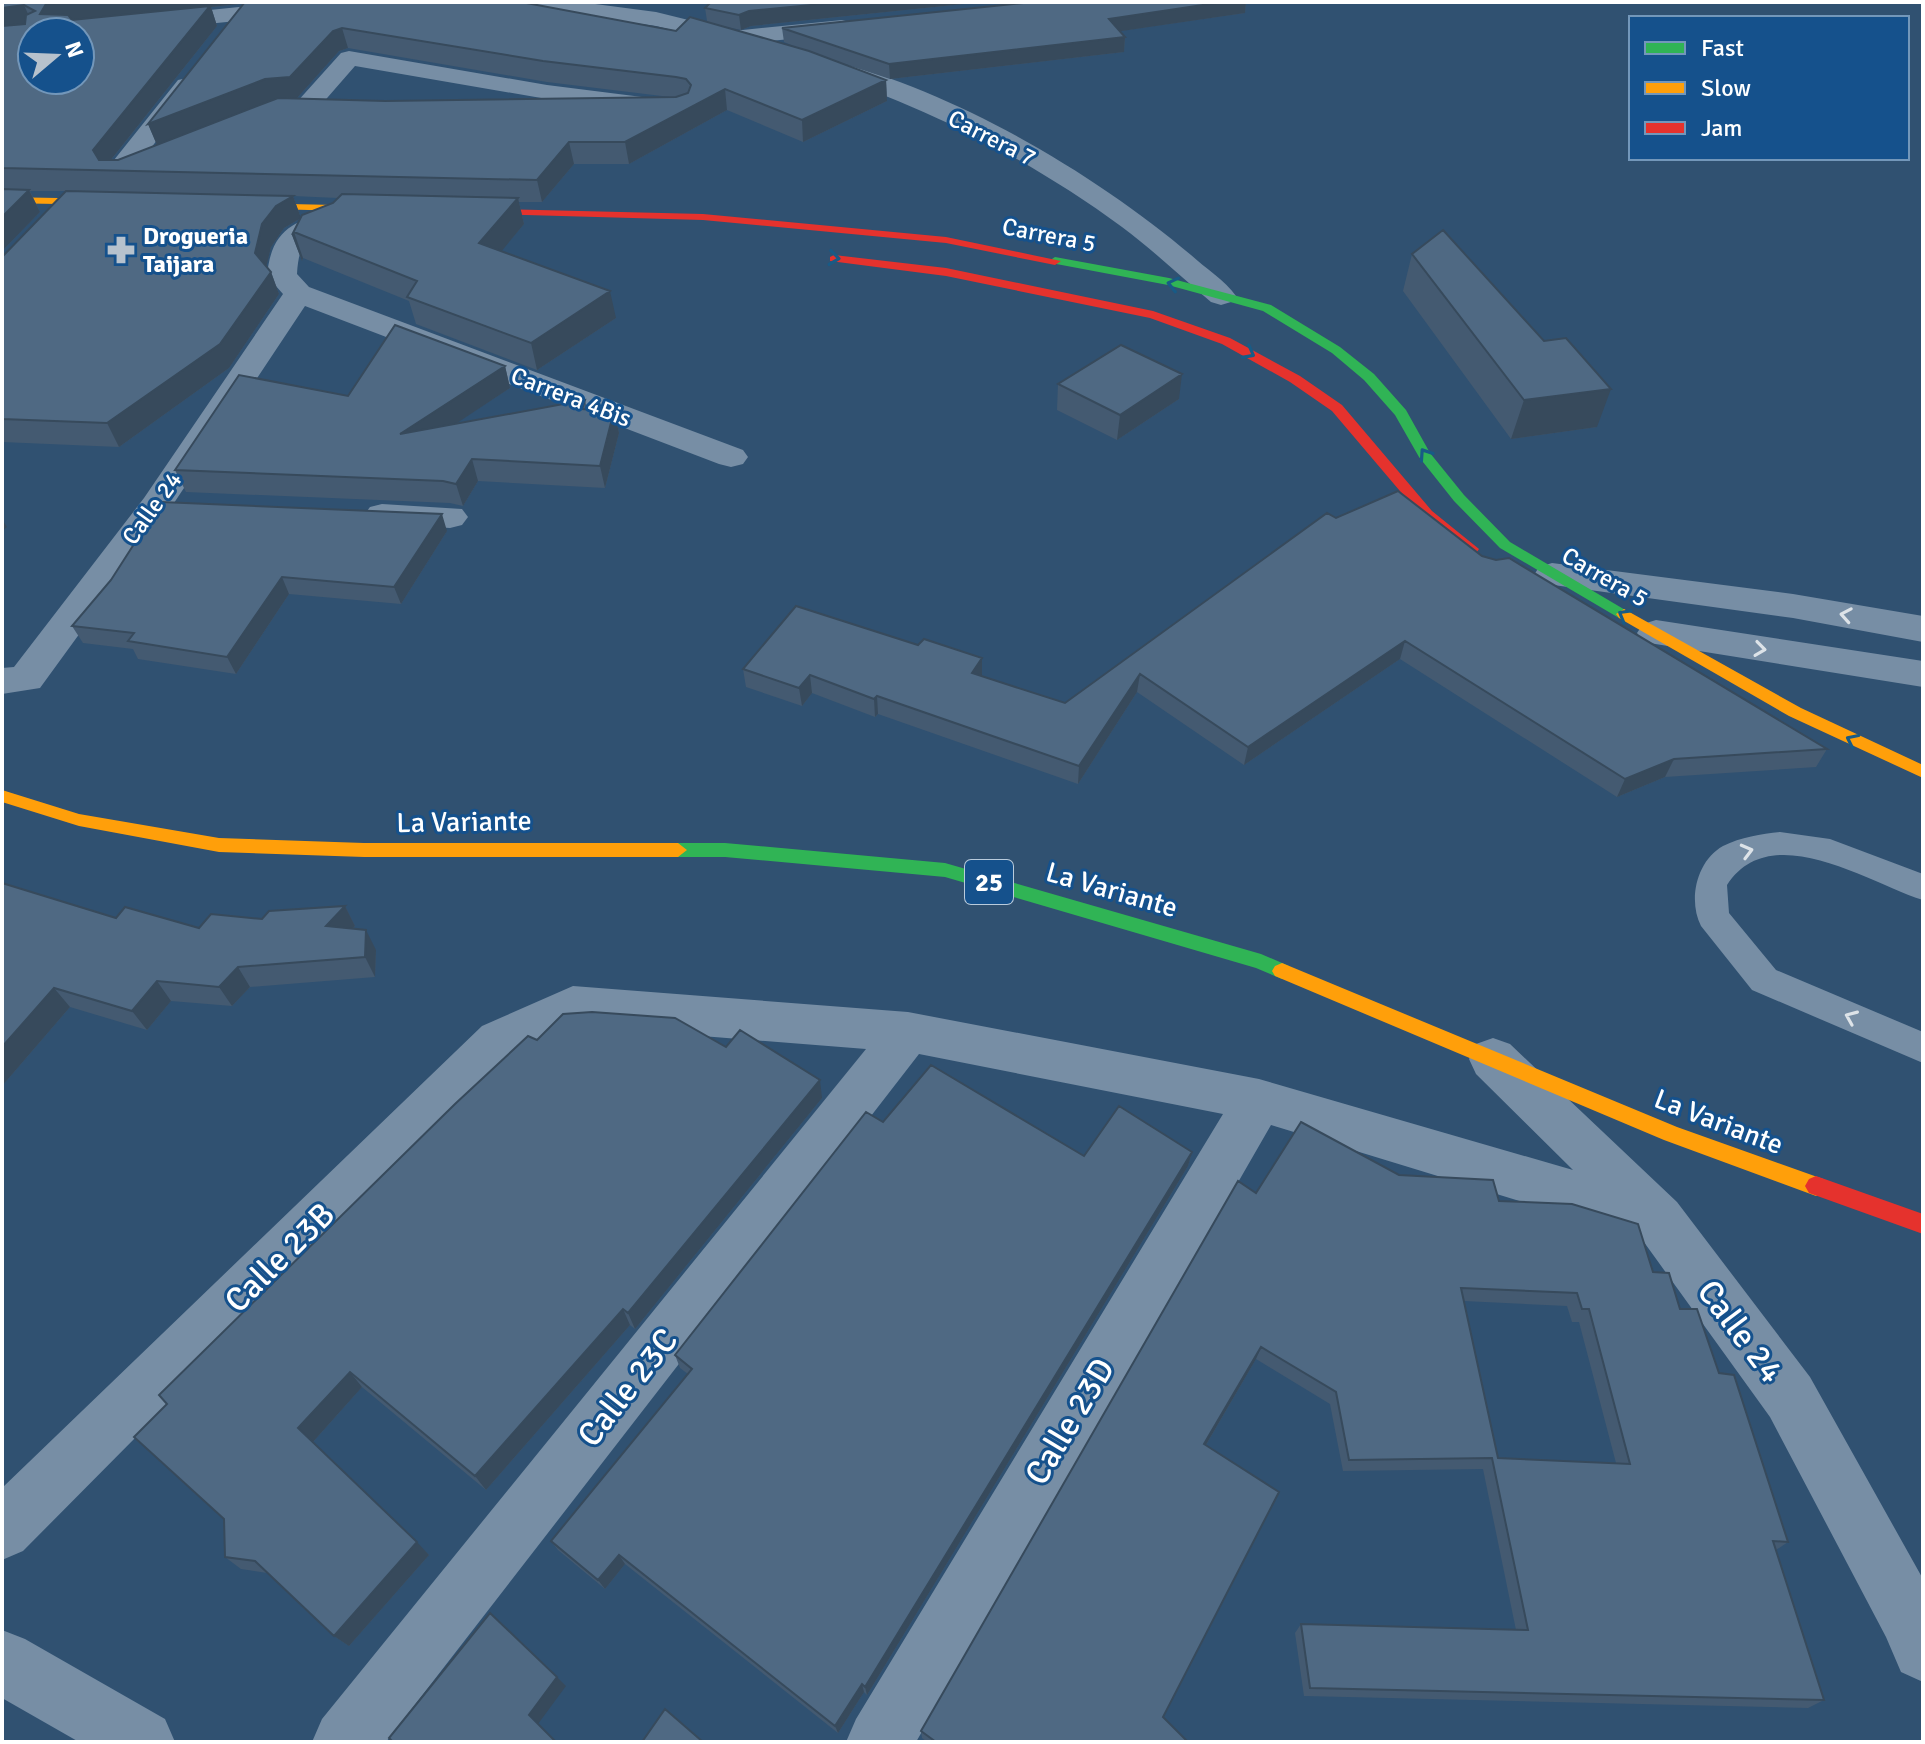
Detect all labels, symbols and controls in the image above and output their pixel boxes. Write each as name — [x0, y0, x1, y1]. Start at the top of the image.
north arrow — [16, 16, 96, 96]
legend — [1629, 16, 1909, 160]
text: Fast — [1701, 33, 1744, 63]
text: N — [59, 38, 90, 61]
text: Slow — [1701, 73, 1751, 103]
street label: Carrera 7 — [943, 103, 1041, 173]
text: Jam — [1701, 113, 1742, 143]
street label: Carrera 5 — [1000, 211, 1098, 259]
place label: Drogueria Taijara — [143, 221, 248, 279]
pharmacy icon: Drogueria Taijara — [106, 235, 136, 265]
one-way arrow — [828, 250, 841, 267]
one-way arrow — [1166, 276, 1180, 293]
one-way arrow — [1241, 344, 1255, 359]
street label: Carrera 4Bis — [507, 360, 635, 434]
one-way arrow — [1420, 448, 1435, 462]
street label: Calle 24 — [115, 465, 189, 551]
street label: Carrera 5 — [1556, 540, 1654, 614]
one-way arrow — [1840, 608, 1853, 625]
one-way arrow — [1618, 609, 1633, 625]
one-way arrow — [1754, 640, 1767, 657]
one-way arrow — [1846, 734, 1860, 750]
street label: La Variante — [396, 804, 532, 840]
one-way arrow — [1739, 844, 1753, 860]
street label: La Variante — [1042, 855, 1181, 925]
road number: 25 — [965, 860, 1013, 904]
one-way arrow — [1845, 1011, 1859, 1027]
street label: La Variante — [1649, 1082, 1788, 1162]
street label: Calle 23B — [216, 1194, 344, 1322]
street label: Calle 24 — [1688, 1272, 1792, 1391]
street label: Calle 23C — [569, 1320, 687, 1455]
street label: Calle 23D — [1016, 1351, 1124, 1492]

